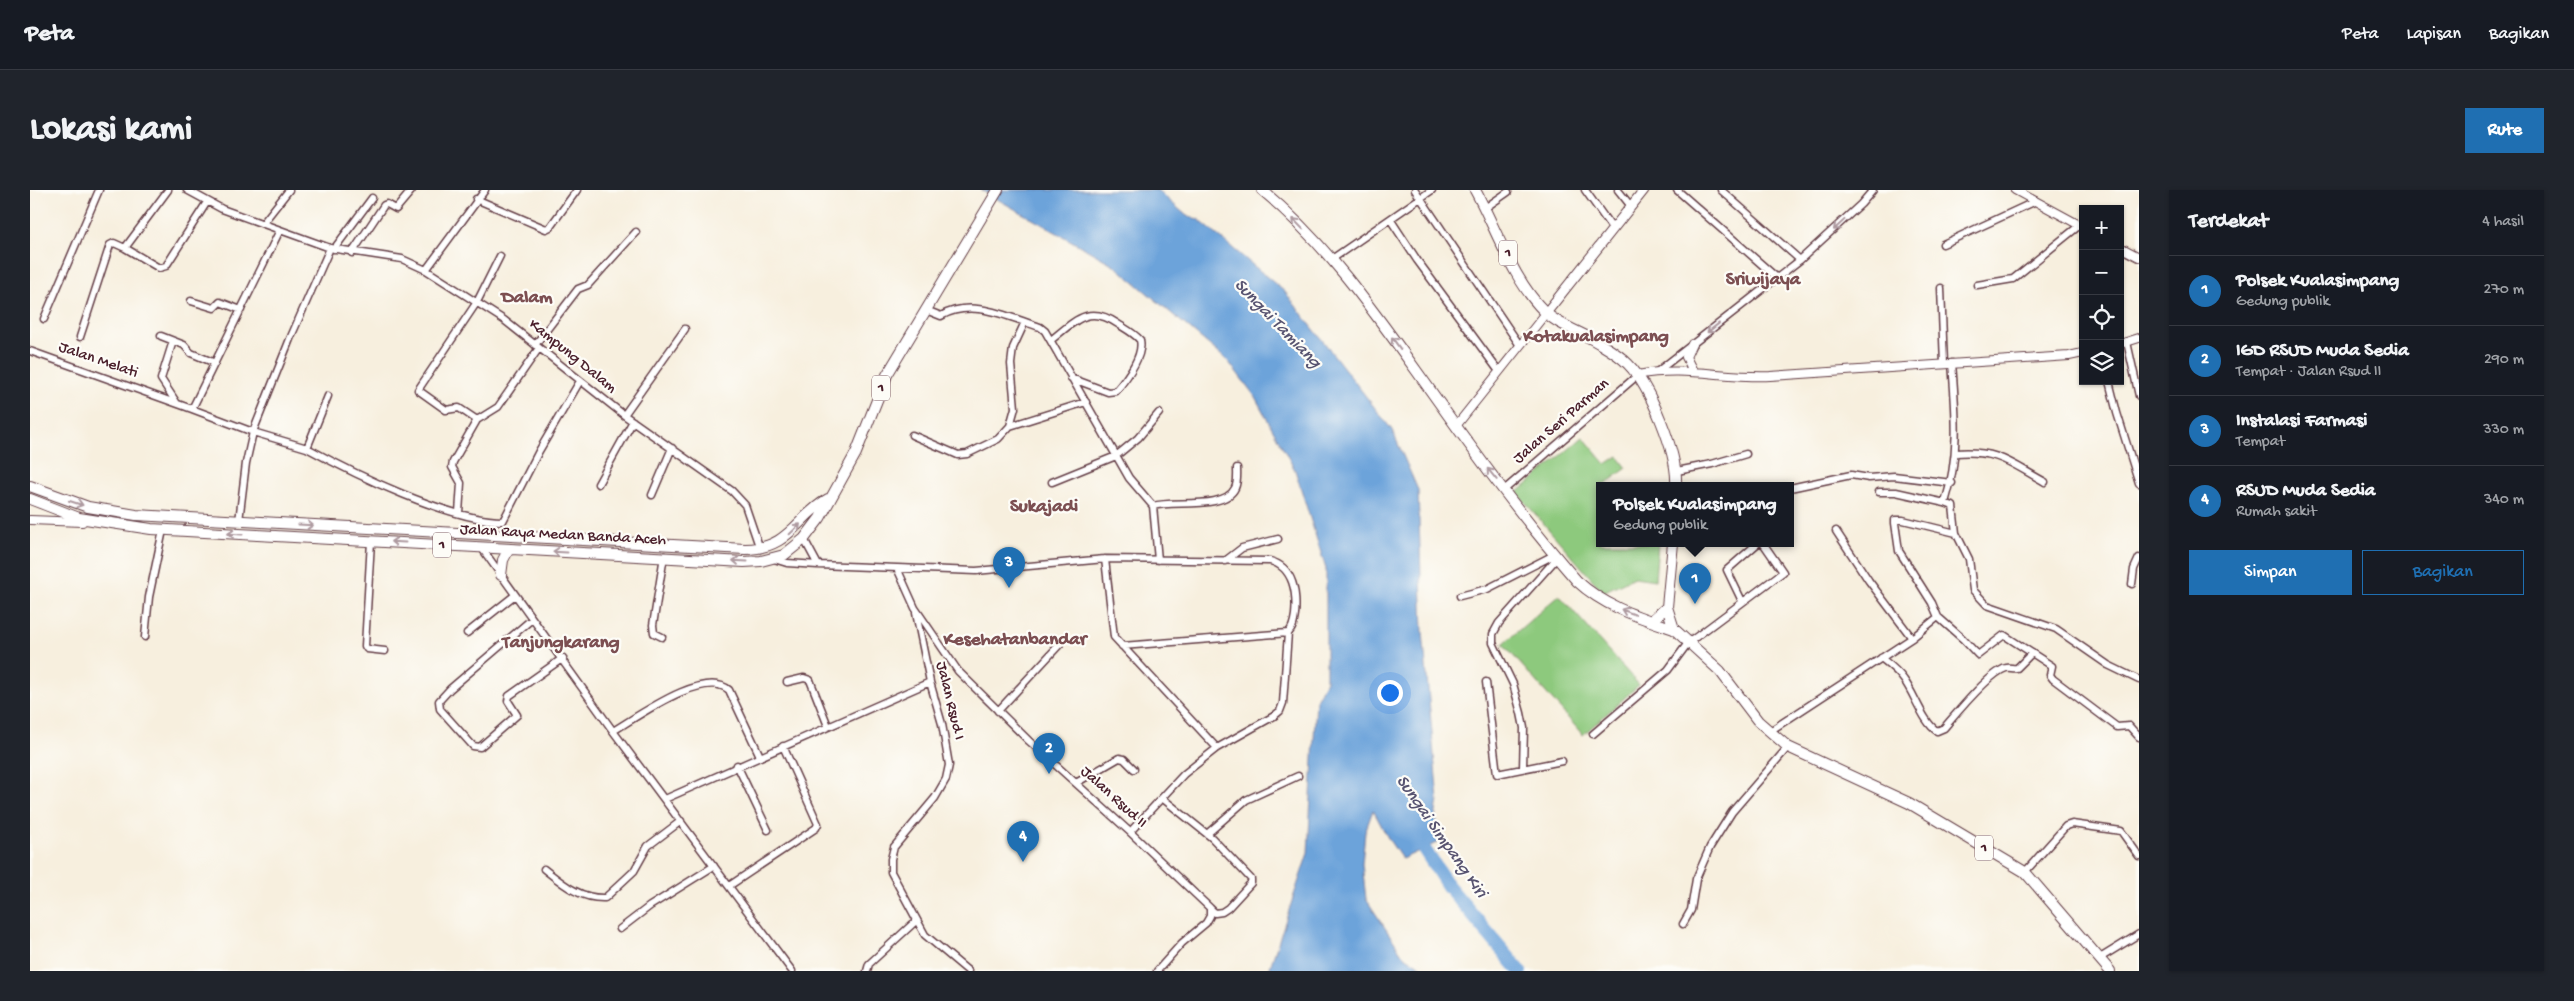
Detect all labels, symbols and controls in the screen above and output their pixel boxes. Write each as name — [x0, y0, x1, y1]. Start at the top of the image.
text: Peta — [25, 20, 74, 49]
text: Peta — [2342, 24, 2379, 45]
text: Lapisan — [2407, 24, 2461, 45]
text: Bagikan — [2489, 24, 2549, 45]
button: Rute — [2465, 108, 2544, 153]
text: Lokasi kami — [30, 110, 192, 151]
map controls — [2079, 205, 2124, 385]
button: + — [2079, 205, 2124, 250]
text: Terdekat — [2189, 210, 2268, 235]
text: 4 hasil — [2482, 213, 2524, 232]
one-way arrow — [1292, 217, 1304, 230]
one-way arrow — [1833, 219, 1845, 231]
road number: 1 — [1499, 240, 1517, 266]
button: − — [2079, 250, 2124, 295]
district label: Sriwijaya — [1726, 269, 1802, 292]
text: Polsek Kualasimpang — [2236, 270, 2399, 293]
water label: Sungai Tamiang — [1229, 275, 1326, 374]
text: 1 — [2202, 281, 2208, 300]
text: 270 m — [2484, 281, 2524, 300]
district label: Dalam — [499, 287, 553, 310]
text: Gedung publik — [2236, 293, 2330, 312]
button: locate — [2079, 295, 2124, 340]
street label: Kampung Dalam — [524, 316, 620, 399]
one-way arrow — [1707, 322, 1720, 333]
district label: Kotakualasimpang — [1522, 326, 1669, 349]
one-way arrow — [1391, 336, 1401, 350]
street label: Jalan Melati — [56, 339, 140, 383]
button: layers — [2079, 340, 2124, 385]
text: IGD RSUD Muda Sedia — [2236, 340, 2409, 363]
text: 2 — [2201, 351, 2209, 370]
text: 290 m — [2484, 351, 2524, 370]
text: Tempat · Jalan Rsud II — [2236, 363, 2381, 382]
street label: Jalan Seri Parman — [1510, 375, 1614, 469]
road number: 1 — [872, 376, 890, 400]
text: Instalasi Farmasi — [2236, 410, 2367, 433]
text: 3 — [2201, 421, 2209, 440]
text: 330 m — [2483, 421, 2524, 440]
text: Tempat — [2236, 433, 2285, 452]
one-way arrow — [1486, 468, 1497, 481]
text: RSUD Muda Sedia — [2236, 480, 2375, 503]
popup — [1596, 482, 1794, 547]
text: 4 — [2201, 491, 2209, 510]
text: 340 m — [2484, 491, 2524, 510]
text: Polsek Kualasimpang — [1613, 494, 1777, 517]
district label: Sukajadi — [1010, 496, 1078, 519]
one-way arrow — [67, 499, 83, 508]
text: Rumah sakit — [2236, 503, 2316, 522]
text: Gedung publik — [1613, 517, 1707, 536]
one-way arrow — [298, 520, 314, 529]
street label: Jalan Raya Medan Banda Aceh — [459, 521, 667, 551]
one-way arrow — [788, 523, 801, 535]
one-way arrow — [228, 530, 244, 539]
road number: 1 — [433, 532, 451, 558]
one-way arrow — [390, 538, 406, 547]
one-way arrow — [552, 547, 568, 556]
pin: 3 — [993, 547, 1025, 588]
button: Simpan — [2189, 550, 2352, 595]
button: Bagikan — [2362, 550, 2524, 595]
one-way arrow — [732, 557, 748, 566]
pin: 1 — [1679, 563, 1711, 604]
one-way arrow — [1621, 607, 1636, 617]
district label: Kesehatanbandar — [942, 629, 1089, 652]
district label: Tanjungkarang — [500, 632, 620, 655]
street label: Jalan Rsud I — [930, 660, 968, 742]
your location — [1377, 680, 1403, 706]
pin: 2 — [1033, 733, 1065, 774]
street label: Jalan Rsud II — [1076, 763, 1150, 833]
water label: Sungai Simpang Kiri — [1391, 772, 1492, 904]
pin: 4 — [1007, 821, 1039, 862]
road number: 1 — [1975, 836, 1993, 860]

